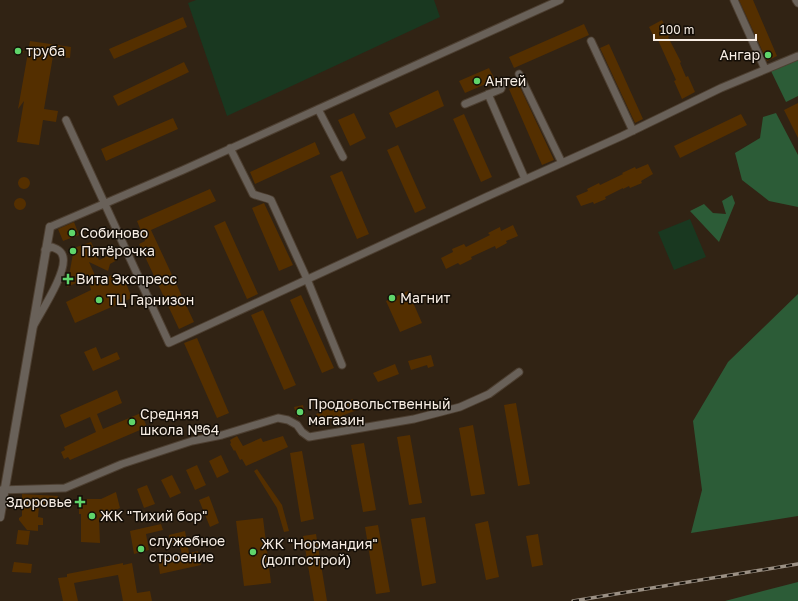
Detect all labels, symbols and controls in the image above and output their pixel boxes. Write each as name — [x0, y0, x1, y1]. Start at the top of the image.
scale bar — [654, 16, 756, 42]
text: 100 m — [660, 22, 694, 37]
place label: труба — [26, 42, 65, 59]
marker: труба — [13, 46, 23, 56]
place label: Ангар — [719, 46, 760, 63]
marker: Ангар — [763, 50, 773, 60]
place label: Антей — [485, 72, 526, 89]
marker: Антей — [472, 76, 482, 86]
place label: Собиново — [80, 224, 148, 241]
marker: Собиново — [67, 228, 77, 238]
place label: Пятёрочка — [81, 242, 155, 259]
marker: Пятёрочка — [68, 246, 78, 256]
place label: Вита Экспресс — [76, 270, 178, 287]
marker: Вита Экспресс — [63, 274, 73, 284]
place label: Магнит — [400, 289, 450, 306]
place label: ТЦ Гарнизон — [107, 291, 194, 308]
marker: Магнит — [387, 293, 397, 303]
marker: ТЦ Гарнизон — [94, 295, 104, 305]
place label: Продовольственный магазин — [308, 395, 450, 428]
place label: Средняя школа №64 — [140, 405, 219, 438]
marker: Продовольственный магазин — [295, 407, 305, 417]
marker: Средняя школа №64 — [127, 417, 137, 427]
place label: Здоровье — [6, 493, 72, 510]
marker: Здоровье — [75, 497, 85, 507]
place label: ЖК "Тихий бор" — [100, 507, 208, 524]
marker: ЖК "Тихий бор" — [87, 511, 97, 521]
place label: служебное строение — [149, 532, 225, 565]
place label: ЖК "Нормандия" (долгострой) — [261, 535, 378, 568]
marker: служебное строение — [136, 544, 146, 554]
marker: ЖК "Нормандия" (долгострой) — [248, 547, 258, 557]

